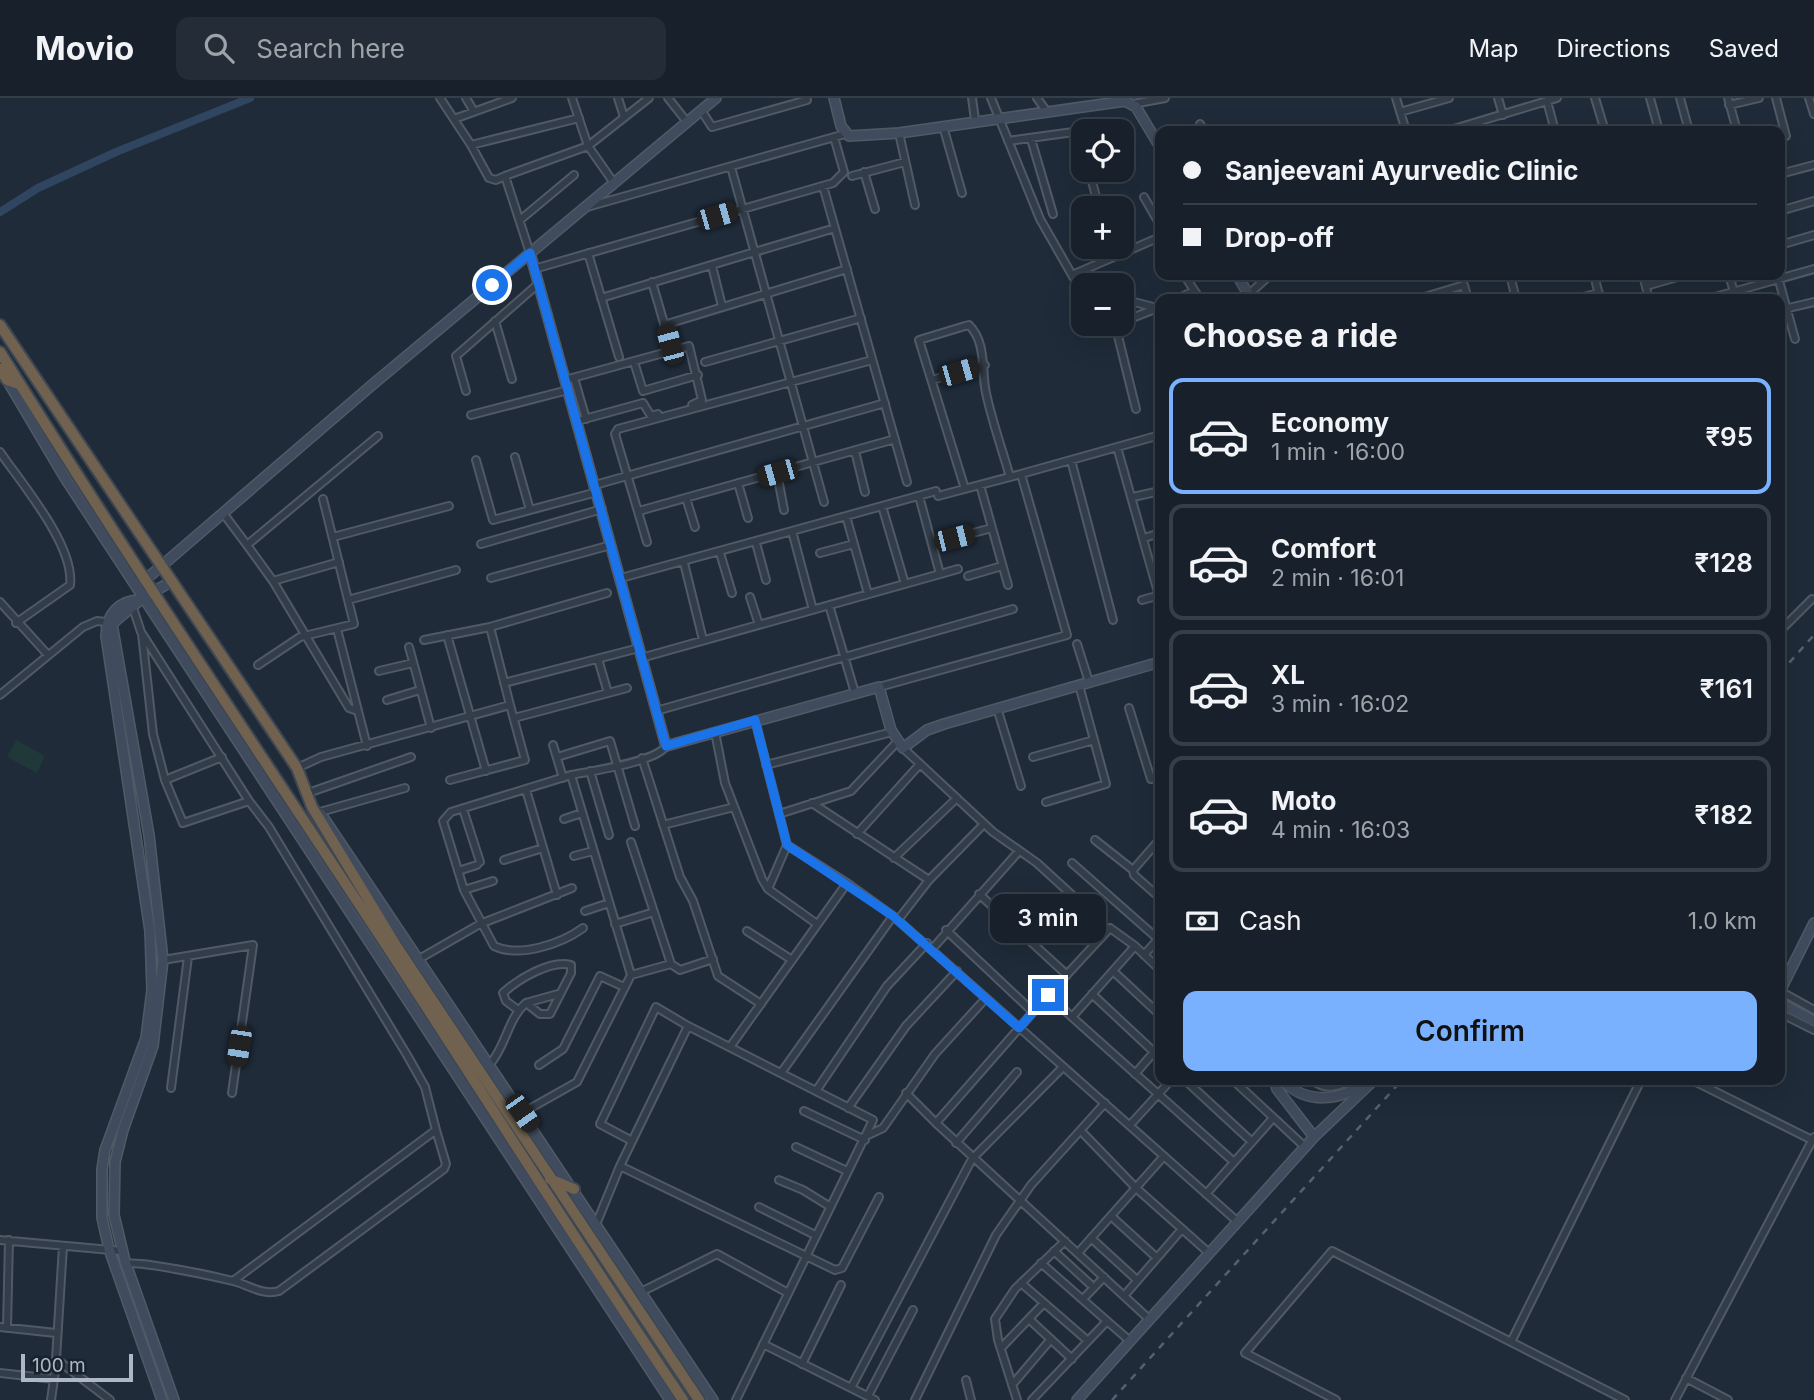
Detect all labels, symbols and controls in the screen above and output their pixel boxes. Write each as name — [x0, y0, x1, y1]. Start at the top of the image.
search box — [176, 17, 666, 80]
text: Movio — [35, 28, 134, 68]
icon: search — [200, 29, 238, 67]
text: Search here — [256, 33, 405, 64]
text: Map — [1469, 34, 1518, 63]
text: Directions — [1556, 34, 1671, 63]
text: Saved — [1709, 34, 1779, 63]
map controls — [1071, 119, 1134, 336]
button: locate — [1071, 119, 1134, 182]
text: Sanjeevani Ayurvedic Clinic — [1225, 155, 1579, 186]
button: + — [1071, 196, 1134, 259]
car — [694, 200, 741, 232]
text: Drop-off — [1225, 222, 1334, 253]
route start — [476, 269, 508, 301]
button: − — [1071, 273, 1134, 336]
text: Choose a ride — [1183, 316, 1398, 355]
car — [655, 321, 686, 367]
car — [936, 356, 983, 388]
icon: car — [1187, 405, 1250, 468]
text: Economy — [1271, 407, 1389, 438]
text: ₹95 — [1705, 421, 1753, 452]
text: 1 min · 16:00 — [1271, 438, 1405, 466]
car — [754, 457, 801, 489]
car — [932, 523, 977, 553]
icon: car — [1187, 531, 1250, 594]
text: Comfort — [1271, 533, 1376, 564]
text: ₹128 — [1695, 547, 1753, 578]
text: 2 min · 16:01 — [1271, 564, 1404, 592]
icon: car — [1187, 657, 1250, 720]
text: XL — [1271, 659, 1305, 690]
text: ₹161 — [1700, 673, 1753, 704]
text: 3 min · 16:02 — [1271, 690, 1409, 718]
icon: car — [1187, 783, 1250, 846]
text: Moto — [1271, 785, 1336, 816]
text: ₹182 — [1695, 799, 1753, 830]
text: 4 min · 16:03 — [1271, 816, 1410, 844]
callout: 3 min — [990, 894, 1106, 942]
icon: cash — [1183, 902, 1221, 940]
text: 3 min — [1017, 904, 1079, 932]
text: Cash — [1239, 905, 1302, 936]
text: 1.0 km — [1688, 907, 1757, 935]
route end — [1032, 979, 1064, 1011]
button: Confirm — [1183, 991, 1757, 1071]
car — [226, 1024, 253, 1068]
car — [502, 1090, 543, 1136]
scale bar — [21, 1351, 133, 1383]
text: 100 m — [32, 1354, 86, 1377]

